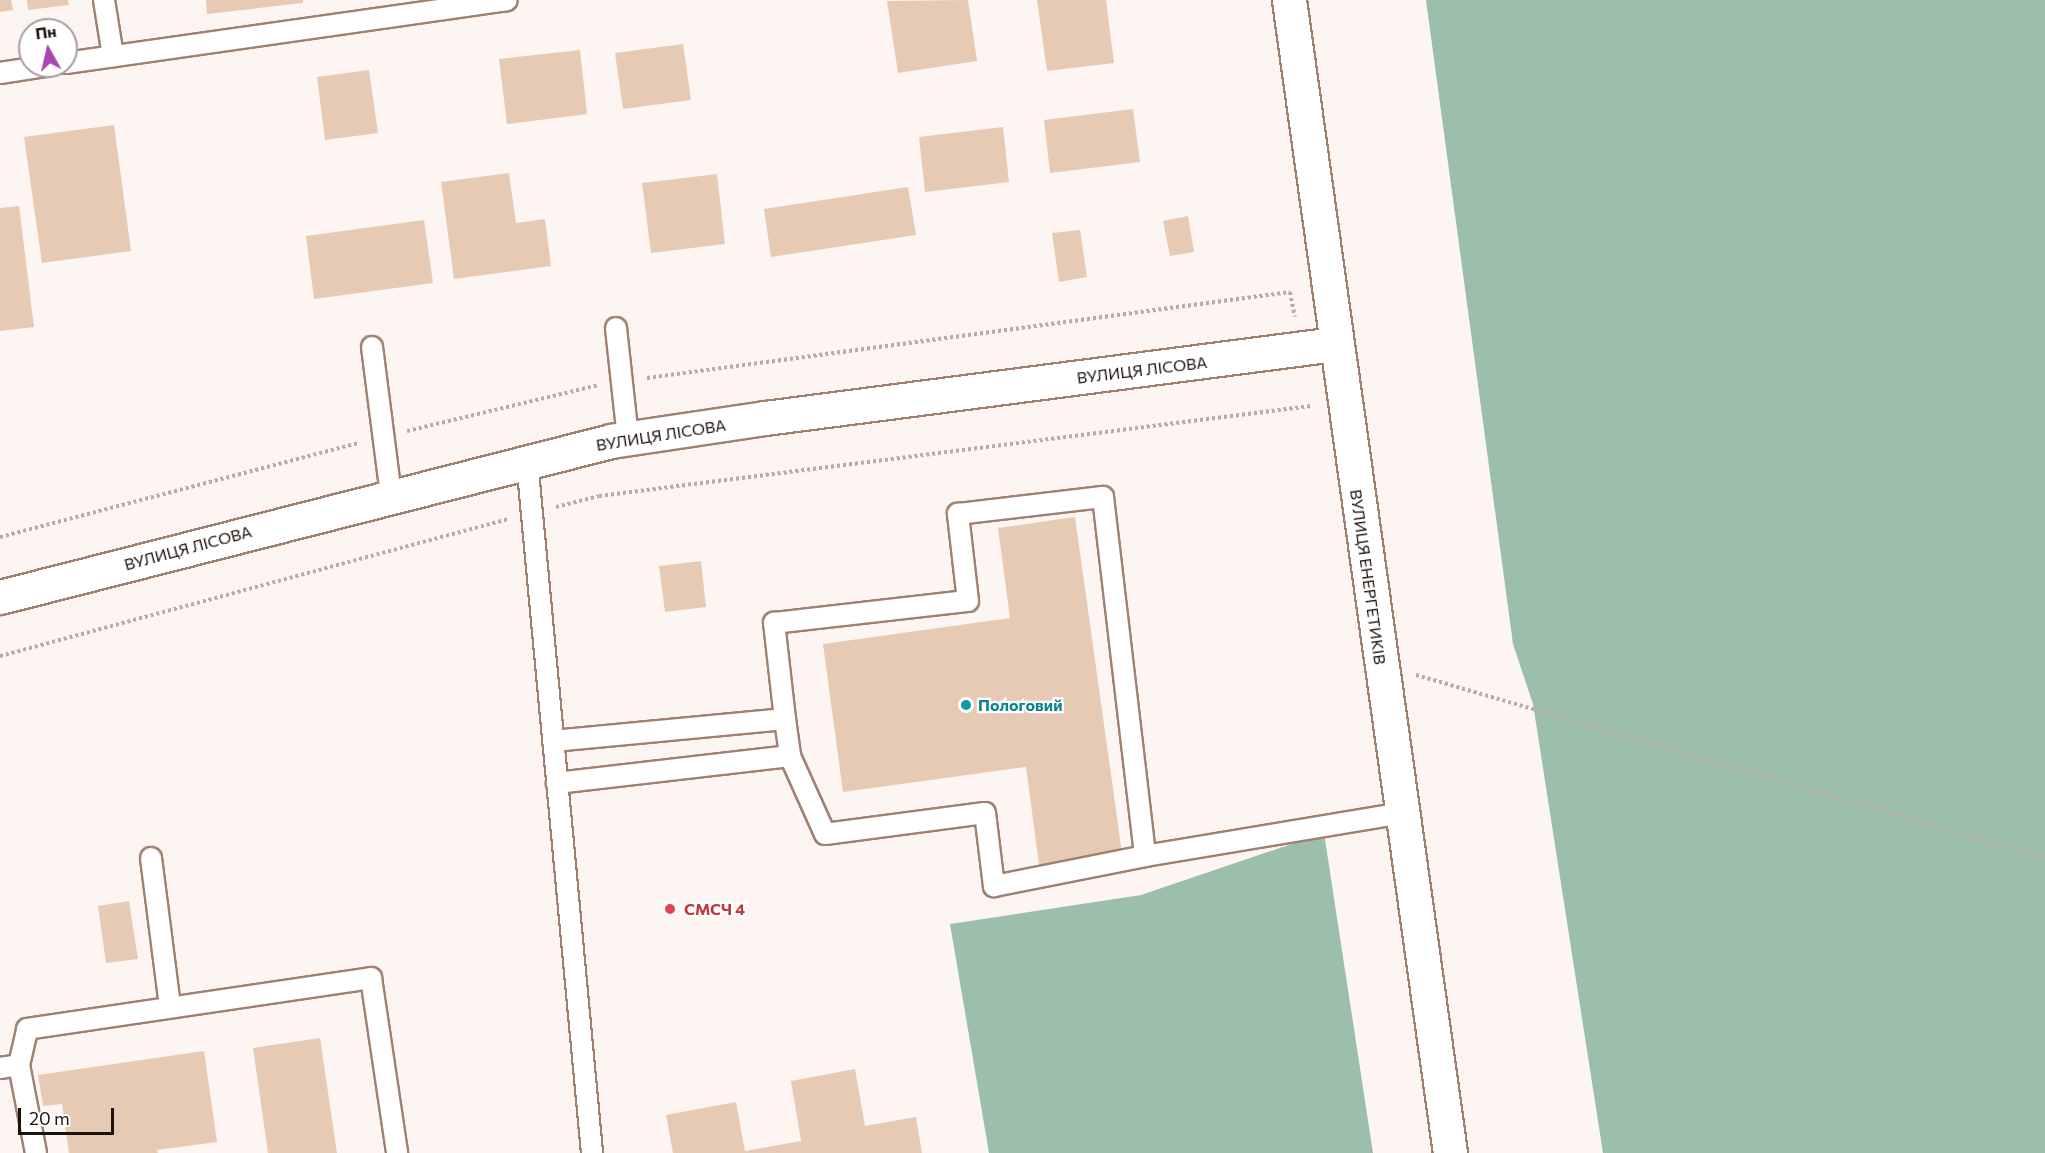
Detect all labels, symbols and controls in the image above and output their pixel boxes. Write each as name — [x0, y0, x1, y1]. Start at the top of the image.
north arrow — [18, 18, 78, 78]
text: Пн — [34, 21, 58, 43]
street label: ВУЛИЦЯ ЛІСОВА — [1076, 352, 1208, 388]
street label: ВУЛИЦЯ ЛІСОВА — [595, 415, 727, 455]
street label: ВУЛИЦЯ ЕНЕРГЕТИКІВ — [1346, 488, 1390, 666]
street label: ВУЛИЦЯ ЛІСОВА — [122, 522, 254, 574]
place label: Пологовий — [978, 695, 1062, 715]
marker: Пологовий — [959, 698, 973, 712]
place label: СМСЧ 4 — [684, 899, 745, 919]
marker: СМСЧ 4 — [661, 900, 679, 918]
scale bar — [21, 1096, 117, 1134]
text: 20 m — [29, 1107, 70, 1129]

